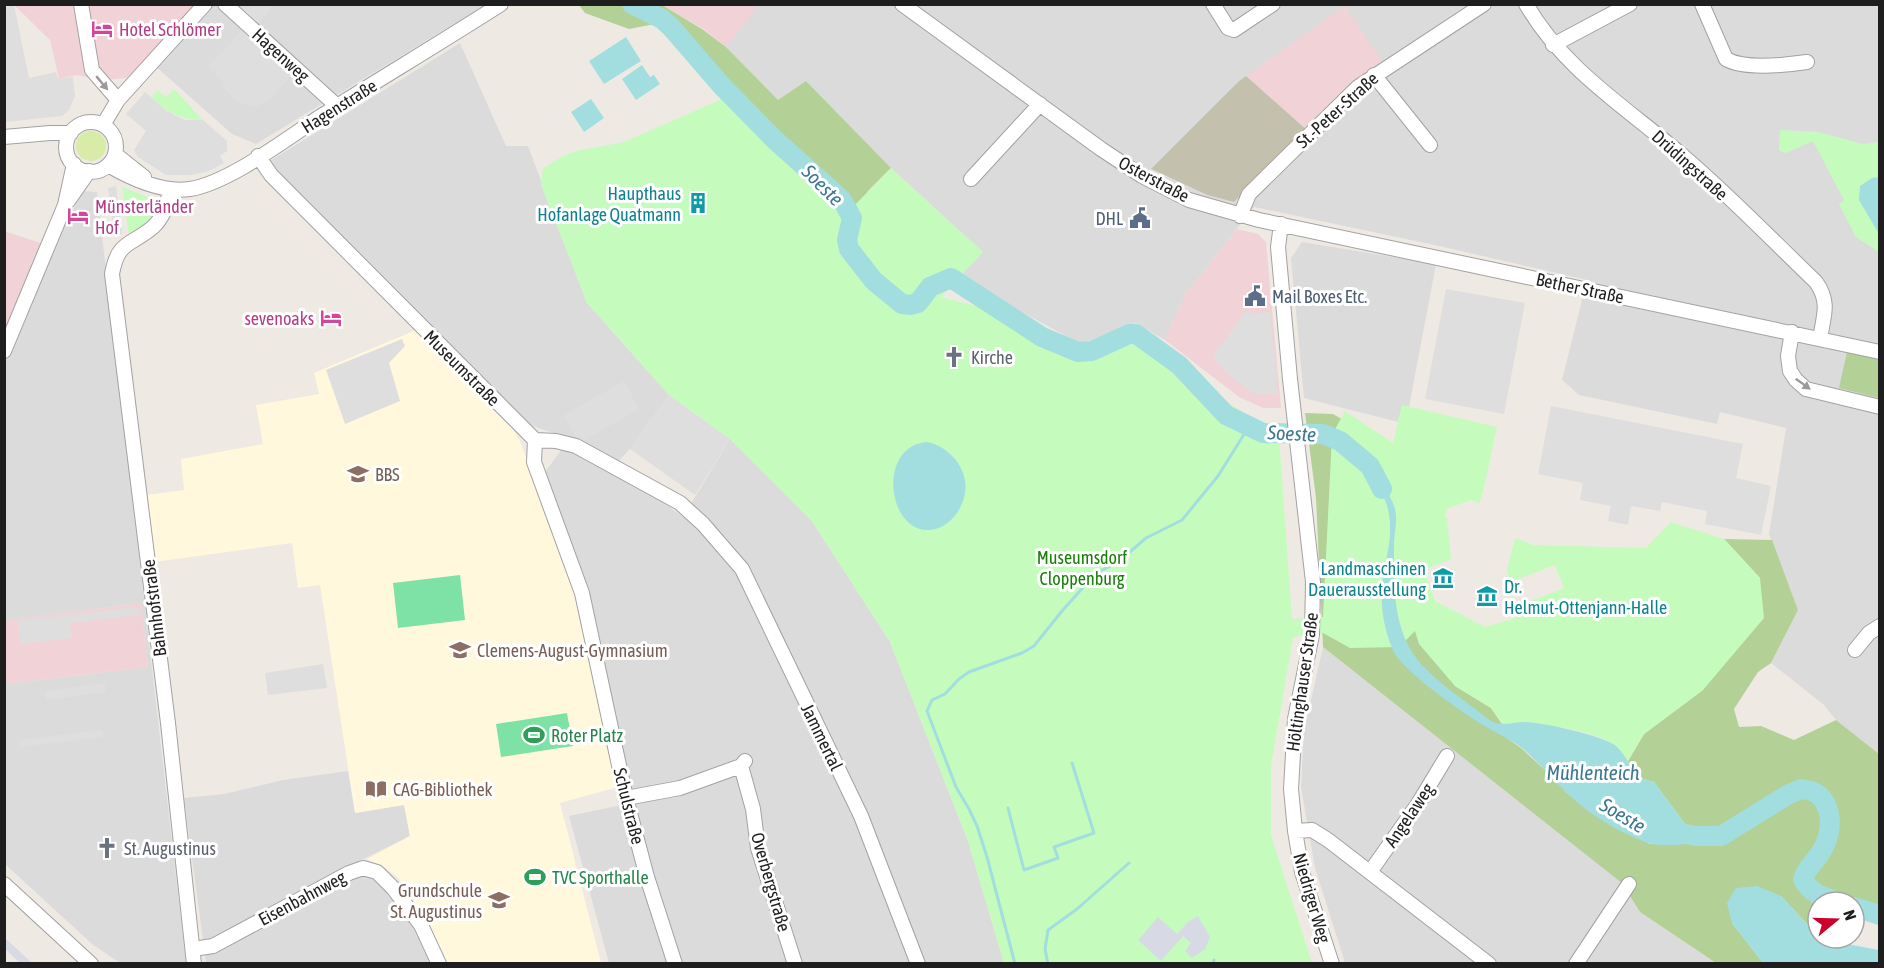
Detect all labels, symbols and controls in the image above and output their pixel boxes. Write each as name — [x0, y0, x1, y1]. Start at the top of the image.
hotel icon: Hotel Schlömer — [90, 17, 114, 41]
place label: Hotel Schlömer — [119, 19, 221, 40]
street label: Hagenweg — [248, 24, 314, 86]
street label: St.-Peter-Straße — [1292, 68, 1382, 152]
one-way arrow — [95, 75, 108, 90]
street label: Hagenstraße — [298, 75, 380, 137]
street label: Drüdingstraße — [1648, 126, 1732, 204]
street label: Osterstraße — [1115, 152, 1193, 206]
water label: Soeste — [797, 159, 848, 210]
place label: Haupthaus Hofanlage Quatmann — [537, 183, 681, 225]
building icon: Haupthaus Hofanlage Quatmann — [686, 191, 710, 215]
place label: Münsterländer Hof — [95, 196, 194, 238]
hotel icon: Münsterländer Hof — [66, 204, 90, 228]
public building icon: DHL — [1128, 206, 1152, 230]
place label: DHL — [1095, 208, 1123, 229]
street label: Bether Straße — [1534, 268, 1626, 308]
public building icon: Mail Boxes Etc. — [1243, 284, 1267, 308]
place label: Mail Boxes Etc. — [1272, 286, 1367, 307]
hotel icon: sevenoaks — [319, 306, 343, 330]
place label: sevenoaks — [244, 308, 314, 329]
street label: Museumstraße — [420, 326, 504, 410]
church icon: Kirche — [942, 345, 966, 369]
place label: Kirche — [971, 347, 1013, 368]
one-way arrow — [1795, 378, 1811, 390]
water label: Soeste — [1266, 420, 1317, 446]
school or university icon: BBS — [346, 462, 370, 486]
place label: BBS — [375, 464, 400, 485]
park label: Museumsdorf Cloppenburg — [1037, 547, 1127, 589]
street label: Bahnhofstraße — [138, 558, 170, 658]
place label: Landmaschinen Dauerausstellung — [1308, 558, 1426, 600]
museum icon: Landmaschinen Dauerausstellung — [1431, 566, 1455, 590]
place label: Dr. Helmut-Ottenjann-Halle — [1504, 576, 1667, 618]
museum icon: Dr. Helmut-Ottenjann-Halle — [1475, 584, 1499, 608]
street label: Höltinghauser Straße — [1282, 611, 1322, 753]
school or university icon: Clemens-August-Gymnasium — [448, 638, 472, 662]
place label: Clemens-August-Gymnasium — [477, 640, 668, 661]
street label: Jammertal — [797, 700, 847, 774]
sports icon: Roter Platz — [522, 723, 546, 747]
place label: Roter Platz — [551, 725, 624, 746]
water label: Mühlenteich — [1547, 761, 1640, 784]
street label: Schulstraße — [609, 766, 649, 846]
library icon: CAG-Bibliothek — [364, 777, 388, 801]
place label: CAG-Bibliothek — [393, 779, 493, 800]
street label: Angelaweg — [1380, 779, 1438, 851]
water label: Soeste — [1595, 792, 1650, 837]
street label: Overbergstraße — [747, 830, 795, 934]
church icon: St. Augustinus — [95, 836, 119, 860]
place label: St. Augustinus — [124, 838, 216, 859]
street label: Niedriger Weg — [1289, 851, 1335, 946]
sports icon: TVC Sporthalle — [523, 865, 547, 889]
street label: Eisenbahnweg — [255, 866, 349, 930]
place label: TVC Sporthalle — [552, 867, 649, 888]
place label: Grundschule St. Augustinus — [390, 880, 482, 922]
school or university icon: Grundschule St. Augustinus — [487, 888, 511, 912]
north arrow — [1806, 890, 1866, 950]
text: N — [1840, 908, 1860, 923]

